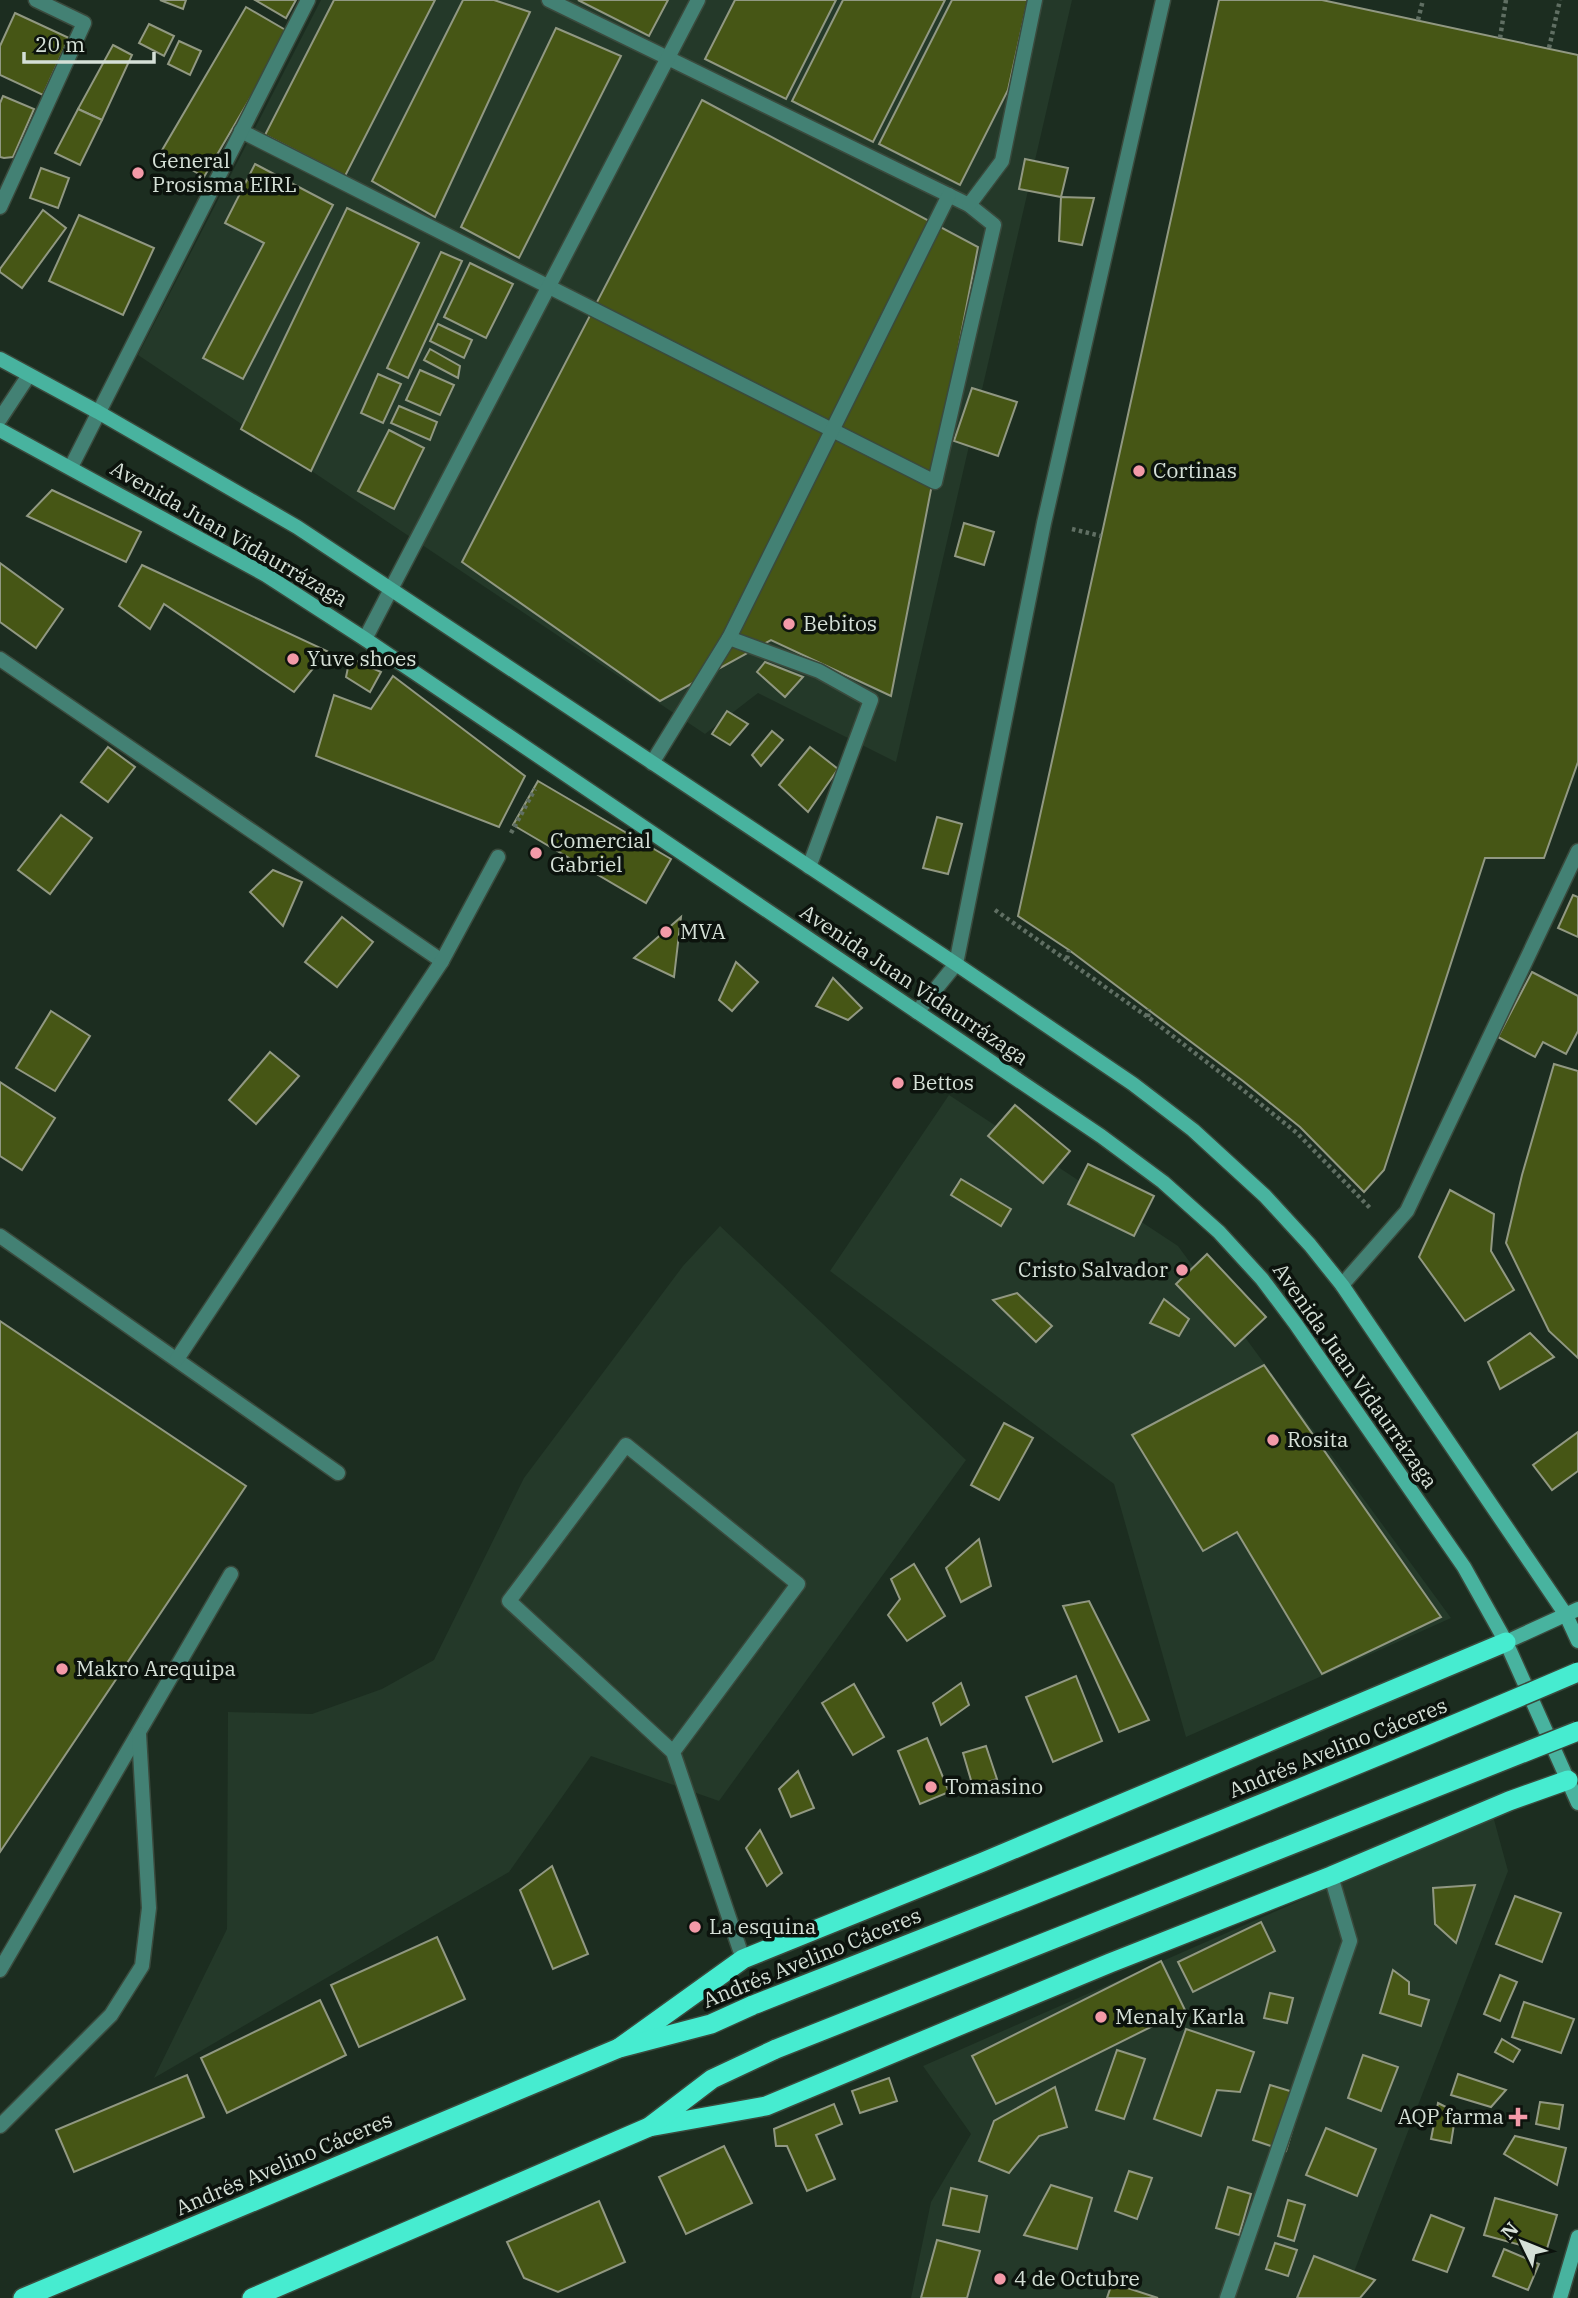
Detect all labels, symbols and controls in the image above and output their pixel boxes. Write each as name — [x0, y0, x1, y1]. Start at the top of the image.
scale bar — [24, 21, 154, 65]
text: 20 m — [35, 30, 85, 58]
place label: General Prosisma EIRL — [152, 146, 297, 198]
marker: General Prosisma EIRL — [130, 165, 146, 181]
street label: Avenida Juan Vidaurrázaga — [106, 454, 353, 613]
place label: Cortinas — [1153, 456, 1237, 484]
marker: Cortinas — [1131, 463, 1147, 479]
place label: Bebitos — [803, 609, 877, 637]
marker: Bebitos — [781, 616, 797, 632]
place label: Yuve shoes — [307, 644, 417, 672]
marker: Yuve shoes — [285, 651, 301, 667]
place label: Comercial Gabriel — [550, 826, 651, 878]
marker: Comercial Gabriel — [528, 845, 544, 861]
street label: Avenida Juan Vidaurrázaga — [795, 897, 1034, 1071]
place label: MVA — [680, 917, 726, 945]
marker: MVA — [658, 924, 674, 940]
place label: Bettos — [912, 1068, 974, 1096]
marker: Bettos — [890, 1075, 906, 1091]
place label: Cristo Salvador — [1018, 1255, 1169, 1283]
street label: Avenida Juan Vidaurrázaga — [1267, 1257, 1445, 1494]
marker: Cristo Salvador — [1174, 1262, 1190, 1278]
place label: Rosita — [1287, 1425, 1348, 1453]
marker: Rosita — [1265, 1432, 1281, 1448]
place label: Makro Arequipa — [76, 1654, 236, 1682]
marker: Makro Arequipa — [54, 1661, 70, 1677]
street label: Andrés Avelino Cáceres — [1224, 1690, 1451, 1804]
place label: Tomasino — [945, 1772, 1043, 1800]
marker: Tomasino — [923, 1779, 939, 1795]
street label: Andrés Avelino Cáceres — [698, 1900, 925, 2014]
place label: La esquina — [709, 1912, 816, 1940]
marker: La esquina — [687, 1919, 703, 1935]
place label: Menaly Karla — [1115, 2002, 1245, 2030]
marker: Menaly Karla — [1093, 2009, 1109, 2025]
place label: AQP farma — [1398, 2102, 1504, 2130]
street label: Andrés Avelino Cáceres — [171, 2105, 396, 2221]
marker: AQP farma — [1510, 2109, 1526, 2125]
north arrow — [1487, 2207, 1557, 2277]
text: N — [1496, 2217, 1523, 2244]
place label: 4 de Octubre — [1014, 2264, 1140, 2292]
marker: 4 de Octubre — [992, 2271, 1008, 2287]

